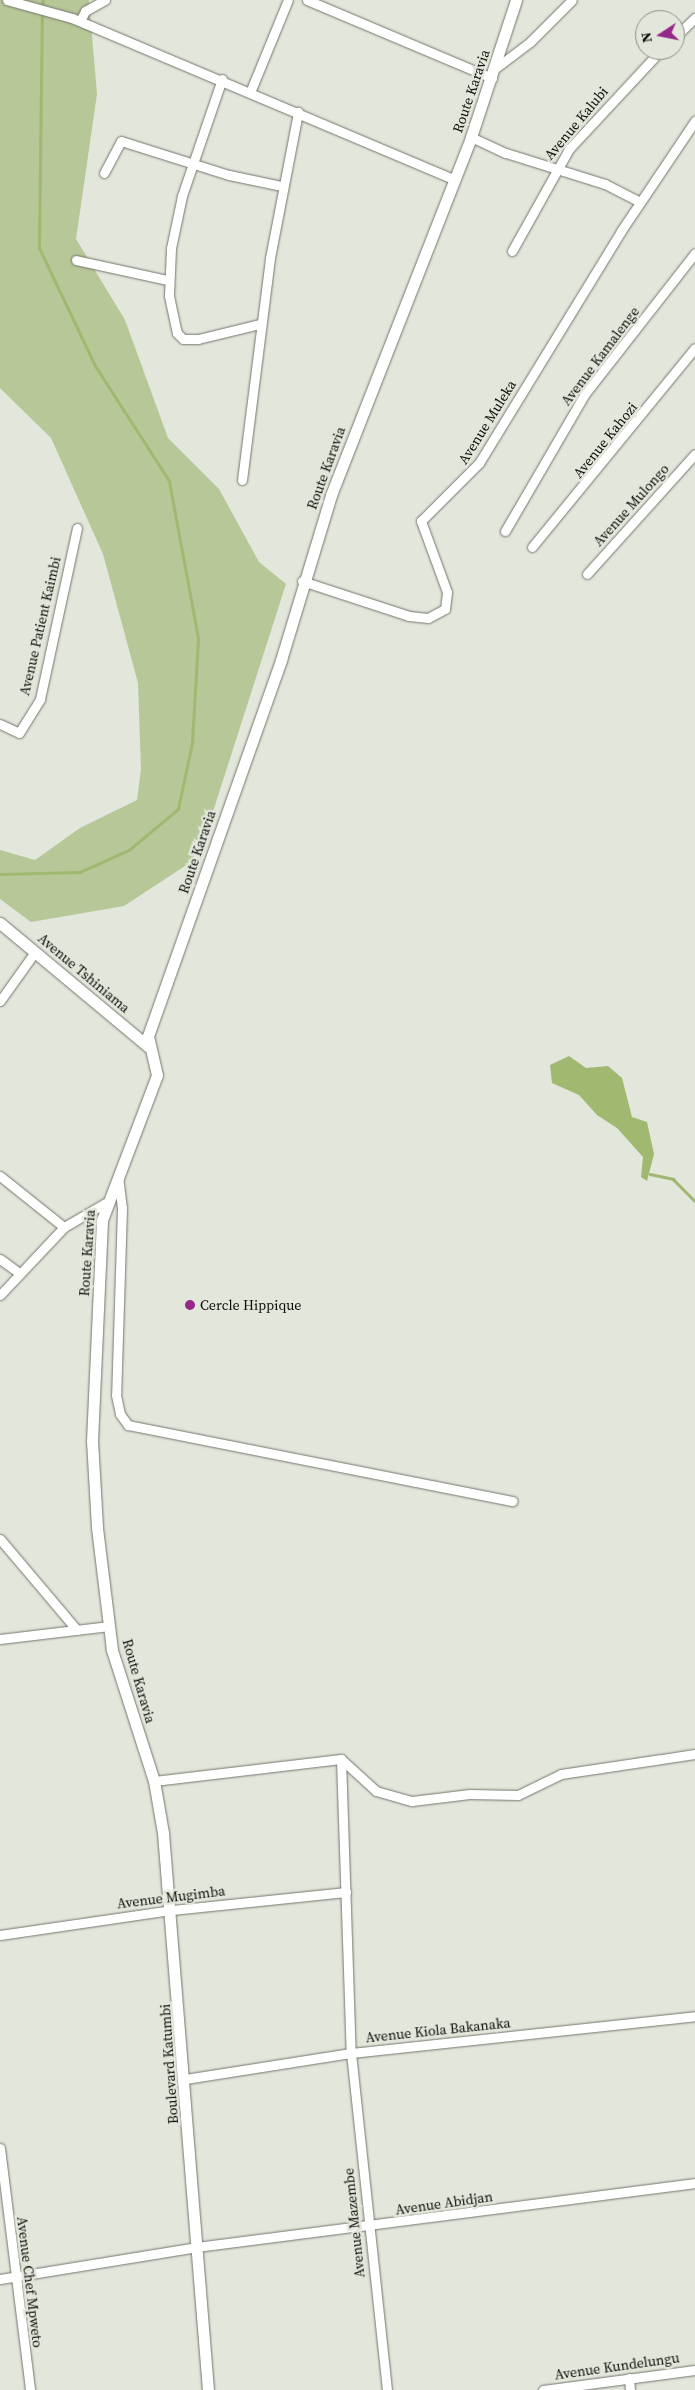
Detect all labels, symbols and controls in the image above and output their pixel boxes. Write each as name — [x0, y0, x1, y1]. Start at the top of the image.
north arrow — [635, 10, 685, 60]
text: N — [635, 31, 657, 45]
street label: Route Karavia — [449, 47, 493, 135]
street label: Avenue Kalubi — [541, 83, 611, 163]
street label: Avenue Kamalenge — [557, 303, 643, 409]
street label: Avenue Muleka — [455, 377, 519, 467]
street label: Avenue Kahozi — [569, 399, 641, 481]
street label: Route Karavia — [303, 424, 349, 512]
street label: Avenue Mulongo — [590, 460, 672, 550]
street label: Avenue Patient Kaimbi — [16, 555, 64, 697]
street label: Route Karavia — [175, 808, 219, 896]
street label: Avenue Tshiniama — [35, 930, 133, 1016]
street label: Route Karavia — [76, 1209, 98, 1297]
place label: Cercle Hippique — [200, 1297, 301, 1313]
marker: Cercle Hippique — [184, 1299, 196, 1311]
street label: Route Karavia — [119, 1637, 159, 1725]
street label: Avenue Mugimba — [116, 1882, 226, 1912]
street label: Boulevard Katumbi — [156, 2003, 182, 2125]
street label: Avenue Kiola Bakanaka — [365, 2014, 511, 2046]
street label: Avenue Mazembe — [340, 2167, 368, 2279]
street label: Avenue Abidjan — [394, 2188, 494, 2218]
street label: Avenue Chef Mpweto — [14, 2216, 46, 2348]
street label: Avenue Kundelungu — [553, 2349, 681, 2383]

